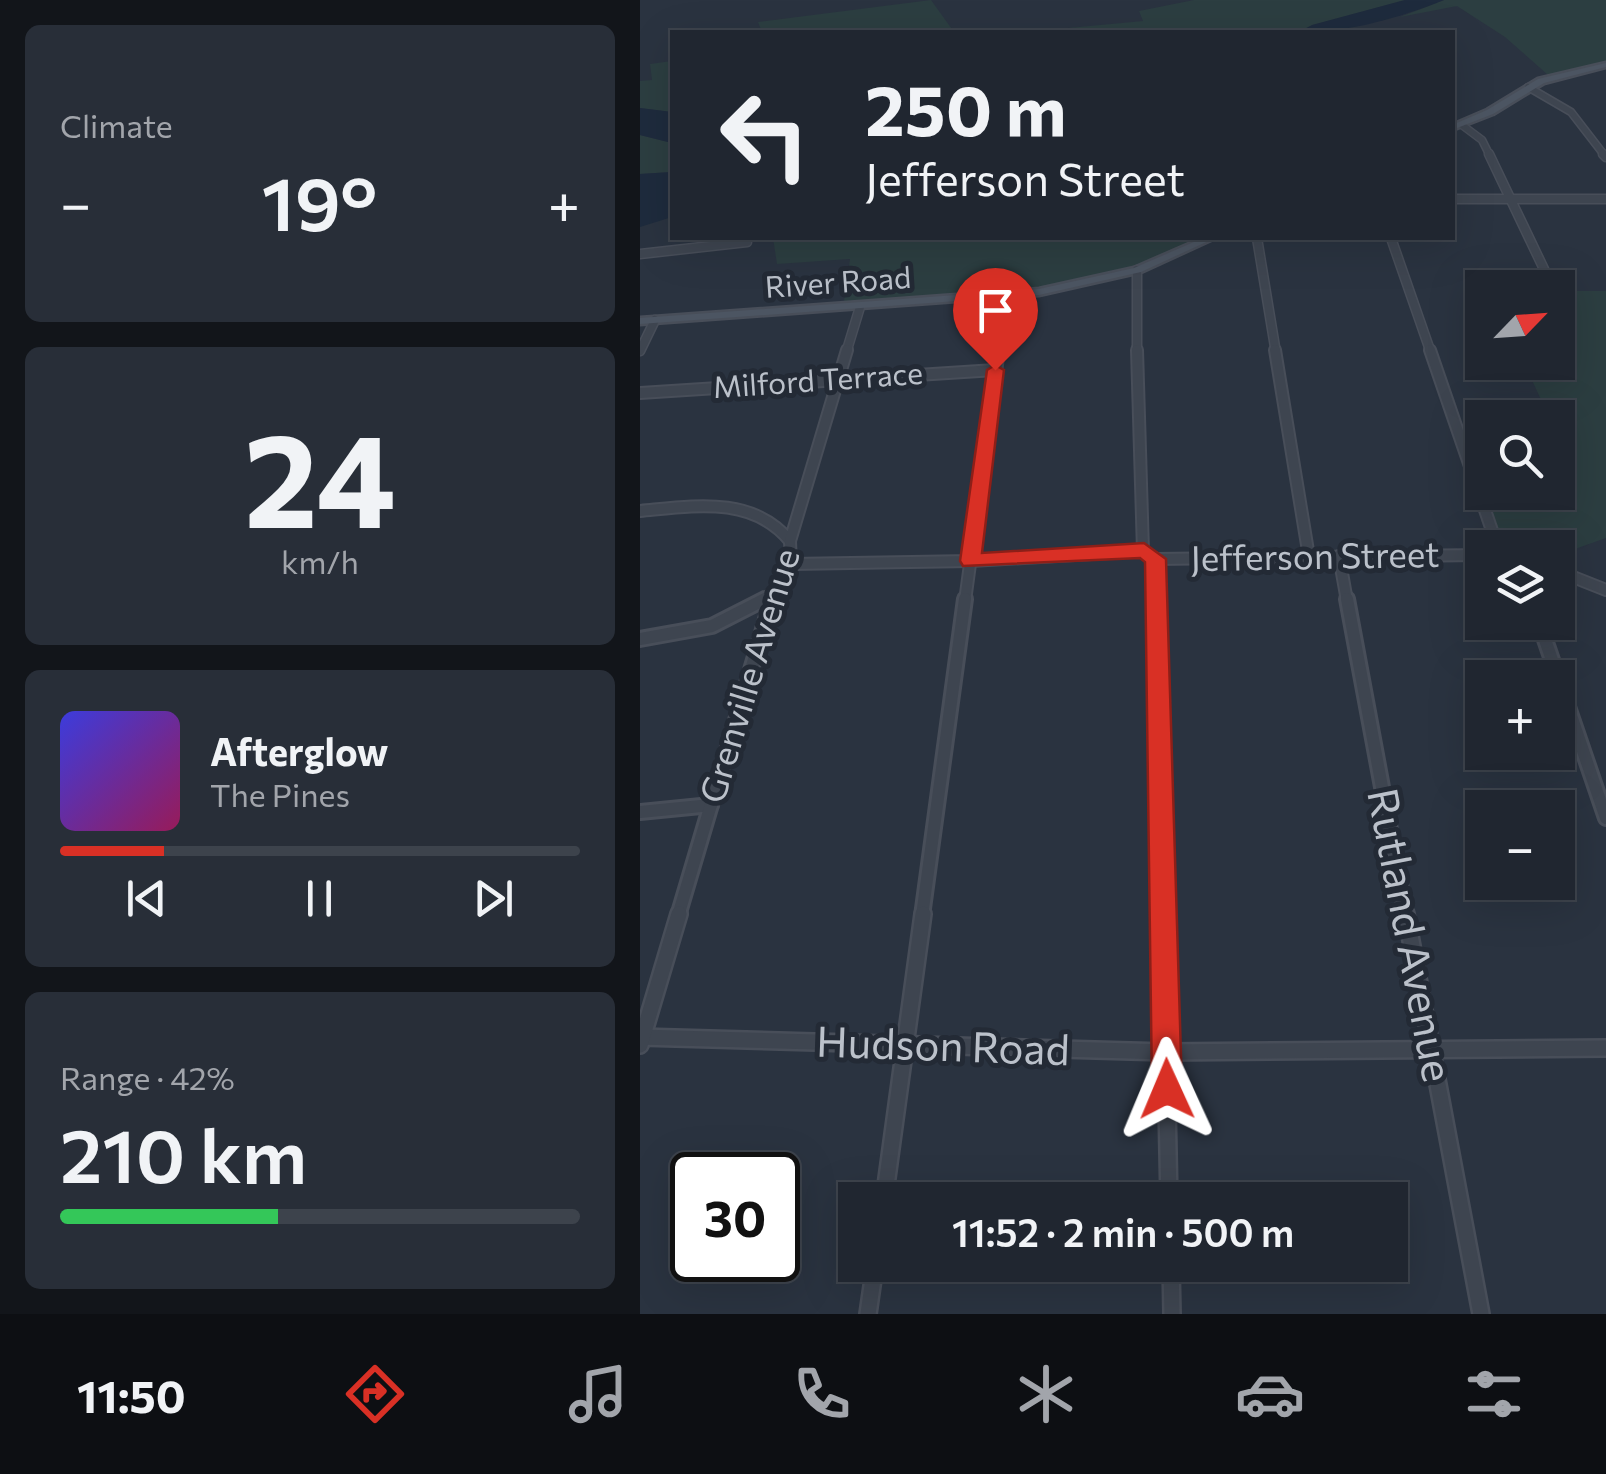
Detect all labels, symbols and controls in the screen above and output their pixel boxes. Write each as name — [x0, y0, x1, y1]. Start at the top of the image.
text: 250 m — [865, 65, 1067, 150]
icon: left — [700, 70, 830, 200]
text: Climate — [60, 105, 173, 145]
text: Jefferson Street — [865, 150, 1185, 205]
text: 19° — [261, 155, 377, 246]
text: − — [60, 168, 91, 235]
text: + — [548, 168, 580, 235]
street label: River Road — [764, 257, 912, 304]
pin — [953, 268, 1038, 371]
north arrow — [1465, 270, 1575, 380]
map controls — [1465, 270, 1575, 900]
icon: arrive — [968, 283, 1023, 338]
street label: Milford Terrace — [712, 353, 924, 404]
text: 24 — [244, 396, 396, 555]
button: search — [1465, 400, 1575, 510]
button: layers — [1465, 530, 1575, 640]
street label: Jefferson Street — [1190, 531, 1440, 578]
text: km/h — [281, 541, 359, 581]
street label: Grenville Avenue — [688, 543, 807, 808]
button: + — [1465, 660, 1575, 770]
text: Afterglow — [210, 727, 388, 774]
text: The Pines — [210, 774, 350, 814]
street label: Rutland Avenue — [1358, 784, 1466, 1086]
button: − — [1465, 790, 1575, 900]
icon: previous — [119, 871, 174, 926]
icon: pause — [292, 871, 347, 926]
icon: next — [466, 871, 521, 926]
street label: Hudson Road — [815, 1014, 1071, 1074]
position arrow — [1115, 1037, 1219, 1141]
text: Range · 42% — [60, 1057, 235, 1097]
text: 210 km — [60, 1107, 307, 1198]
speed limit sign: 30 — [670, 1152, 800, 1282]
text: 11:52 · 2 min · 500 m — [952, 1208, 1294, 1255]
icon: directions — [340, 1359, 410, 1429]
icon: music — [563, 1359, 633, 1429]
icon: phone — [787, 1359, 857, 1429]
icon: climate — [1011, 1359, 1081, 1429]
icon: car — [1235, 1359, 1305, 1429]
icon: filters — [1459, 1359, 1529, 1429]
text: 11:50 — [77, 1367, 186, 1422]

